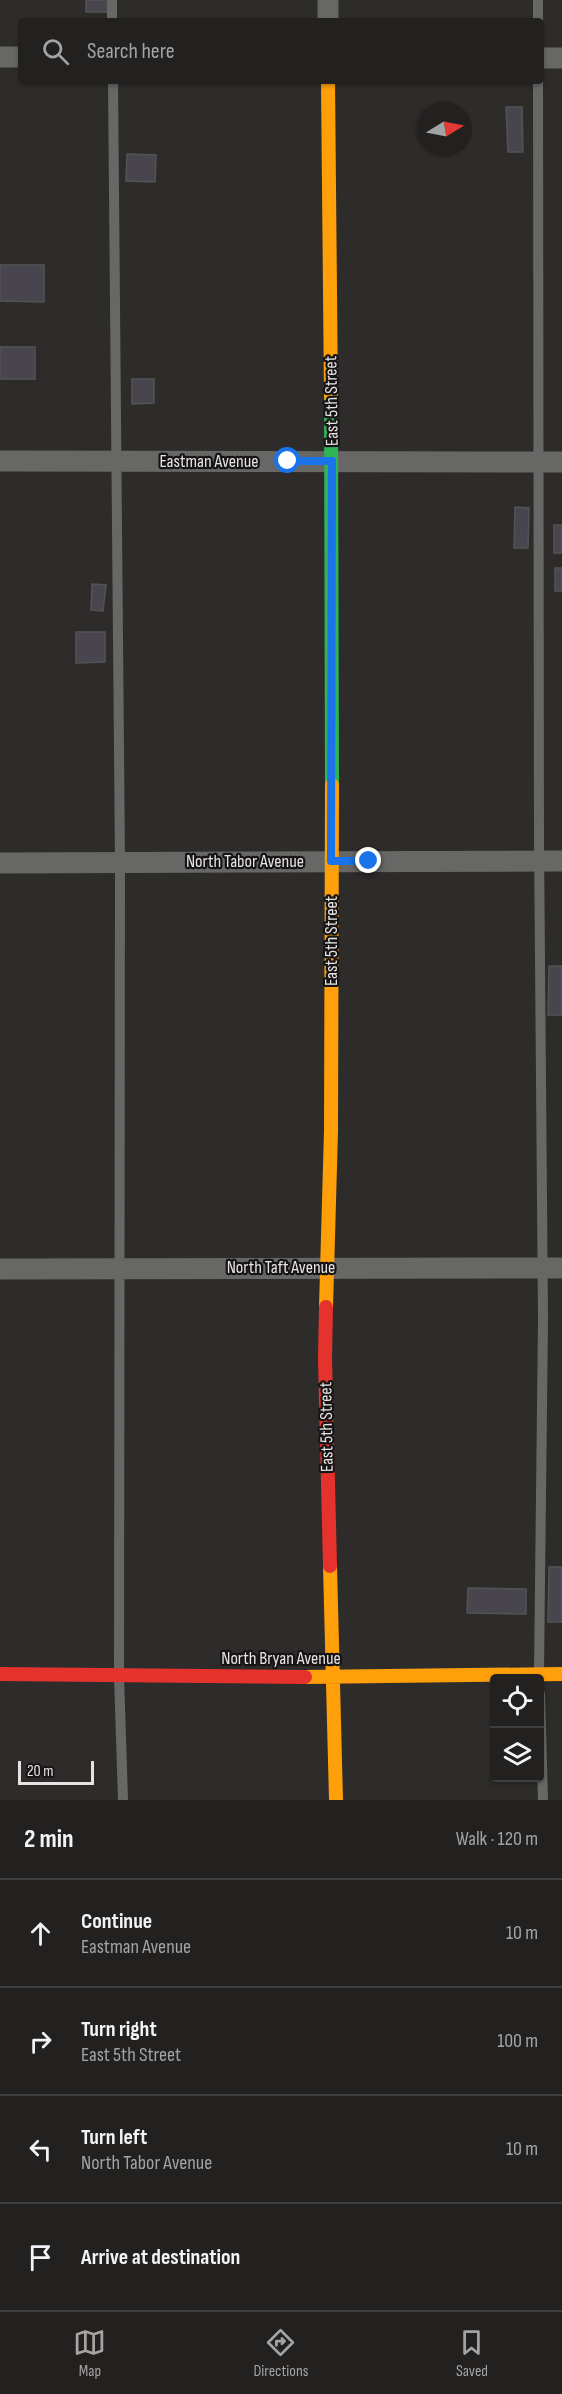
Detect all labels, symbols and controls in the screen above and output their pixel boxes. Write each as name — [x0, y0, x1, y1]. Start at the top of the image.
search box — [18, 18, 544, 84]
icon: search — [39, 35, 72, 68]
text: Search here — [87, 38, 174, 65]
north arrow — [418, 102, 472, 156]
street label: East 5th Street — [320, 355, 343, 446]
route start — [274, 447, 300, 473]
street label: Eastman Avenue — [159, 451, 259, 472]
route end — [355, 847, 381, 873]
street label: North Tabor Avenue — [186, 851, 304, 872]
street label: East 5th Street — [321, 895, 342, 986]
street label: North Taft Avenue — [227, 1257, 335, 1278]
street label: East 5th Street — [315, 1381, 338, 1472]
street label: North Bryan Avenue — [221, 1648, 341, 1669]
map controls — [490, 1674, 544, 1782]
button: locate — [490, 1674, 544, 1728]
button: layers — [490, 1728, 544, 1782]
scale bar — [18, 1758, 94, 1786]
text: 20 m — [27, 1762, 54, 1781]
text: 2 min — [24, 1824, 74, 1855]
text: Walk · 120 m — [456, 1827, 538, 1851]
text: Continue — [81, 1908, 152, 1935]
icon: ahead — [24, 1917, 57, 1950]
text: 10 m — [506, 1921, 538, 1945]
text: Eastman Avenue — [81, 1935, 191, 1959]
text: Turn right — [81, 2016, 157, 2043]
icon: right — [24, 2025, 57, 2058]
text: 100 m — [497, 2029, 538, 2053]
text: East 5th Street — [81, 2043, 181, 2067]
text: Turn left — [81, 2124, 147, 2151]
icon: left — [24, 2133, 57, 2166]
text: 10 m — [506, 2137, 538, 2161]
text: North Tabor Avenue — [81, 2151, 212, 2175]
icon: arrive — [24, 2241, 57, 2274]
text: Arrive at destination — [81, 2244, 240, 2271]
tab: Map — [73, 2326, 106, 2381]
tab: Directions — [253, 2326, 308, 2381]
tab: Saved — [455, 2326, 488, 2381]

